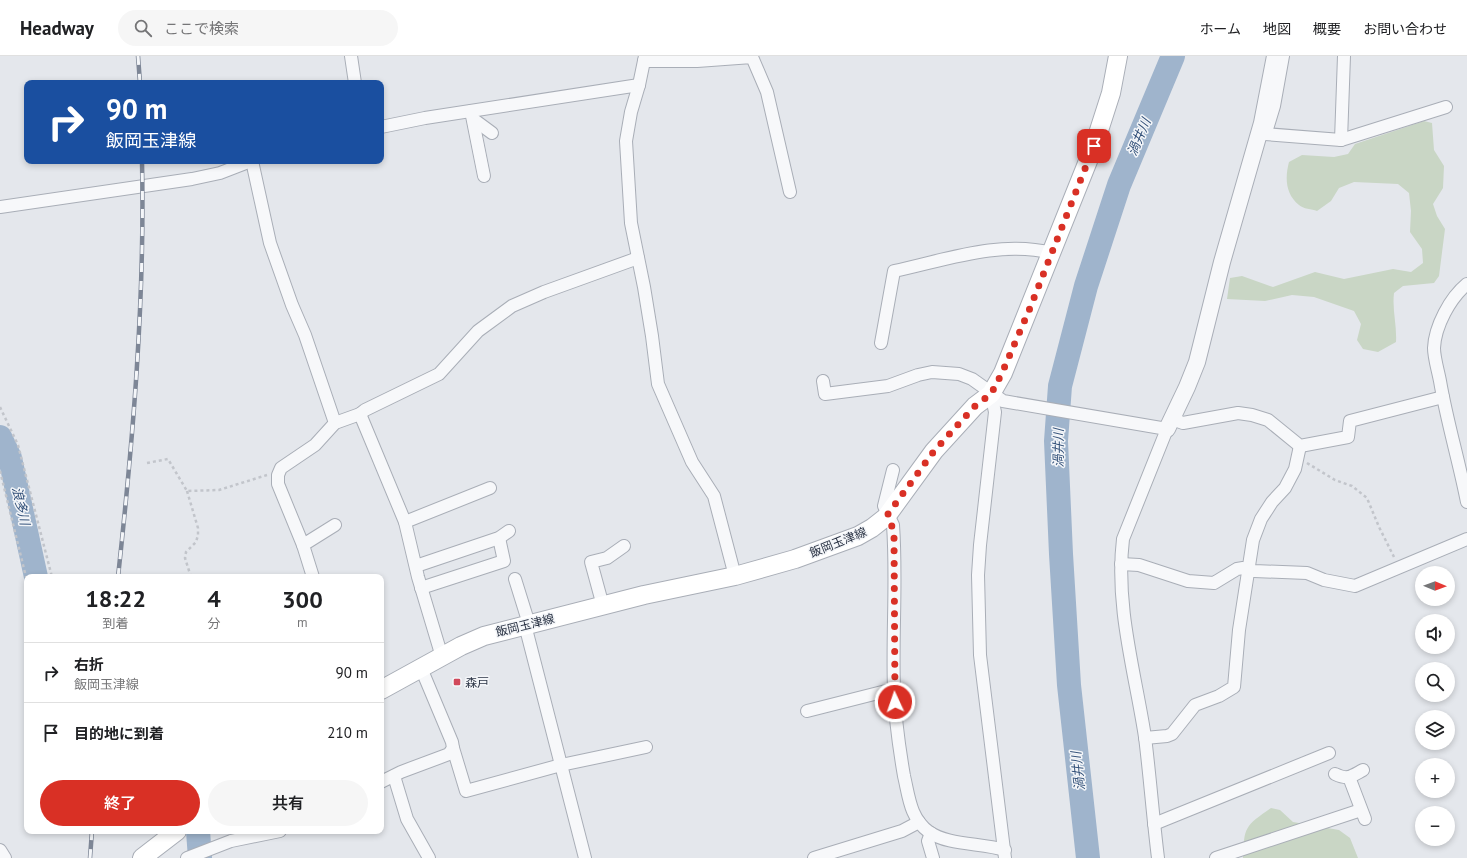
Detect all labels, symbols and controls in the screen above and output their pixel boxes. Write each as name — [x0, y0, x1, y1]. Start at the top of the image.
search box — [118, 10, 398, 46]
text: Headway — [20, 16, 94, 40]
icon: search — [132, 17, 154, 39]
text: ここで検索 — [164, 19, 239, 38]
text: ホーム — [1199, 20, 1241, 38]
text: 地図 — [1263, 20, 1291, 38]
text: 概要 — [1313, 20, 1341, 38]
text: お問い合わせ — [1363, 20, 1447, 38]
text: 90 m — [106, 90, 167, 127]
icon: right — [40, 96, 92, 148]
water label: 渦井川 — [1124, 114, 1155, 158]
text: 飯岡玉津線 — [106, 129, 196, 152]
pin — [1077, 129, 1111, 163]
icon: arrive — [1083, 135, 1105, 157]
water label: 渦井川 — [1050, 427, 1067, 468]
water label: 浪多川 — [8, 485, 34, 529]
street label: 飯岡玉津線 — [807, 524, 869, 560]
north arrow — [1415, 566, 1455, 606]
map controls — [1415, 566, 1455, 846]
text: 18:22 — [85, 583, 146, 614]
text: 4 — [207, 583, 221, 614]
text: 300 — [282, 584, 323, 615]
street label: 飯岡玉津線 — [494, 610, 556, 640]
text: m — [297, 614, 308, 631]
button: sound — [1415, 614, 1455, 654]
text: 到着 — [103, 615, 129, 632]
text: 分 — [208, 615, 221, 632]
text: 右折 — [74, 655, 104, 674]
icon: right — [40, 662, 62, 684]
button: search — [1415, 662, 1455, 702]
text: 90 m — [335, 663, 368, 682]
place label: 森戸 — [465, 675, 489, 690]
text: 飯岡玉津線 — [74, 676, 139, 693]
marker: 森戸 — [452, 677, 462, 687]
position arrow — [874, 681, 916, 723]
button: layers — [1415, 710, 1455, 750]
icon: arrive — [40, 722, 62, 744]
text: 210 m — [327, 723, 368, 742]
text: 目的地に到着 — [74, 724, 164, 743]
water label: 渦井川 — [1067, 749, 1088, 791]
button: + — [1415, 758, 1455, 798]
button: 終了 — [40, 780, 200, 826]
button: 共有 — [208, 780, 368, 826]
button: − — [1415, 806, 1455, 846]

